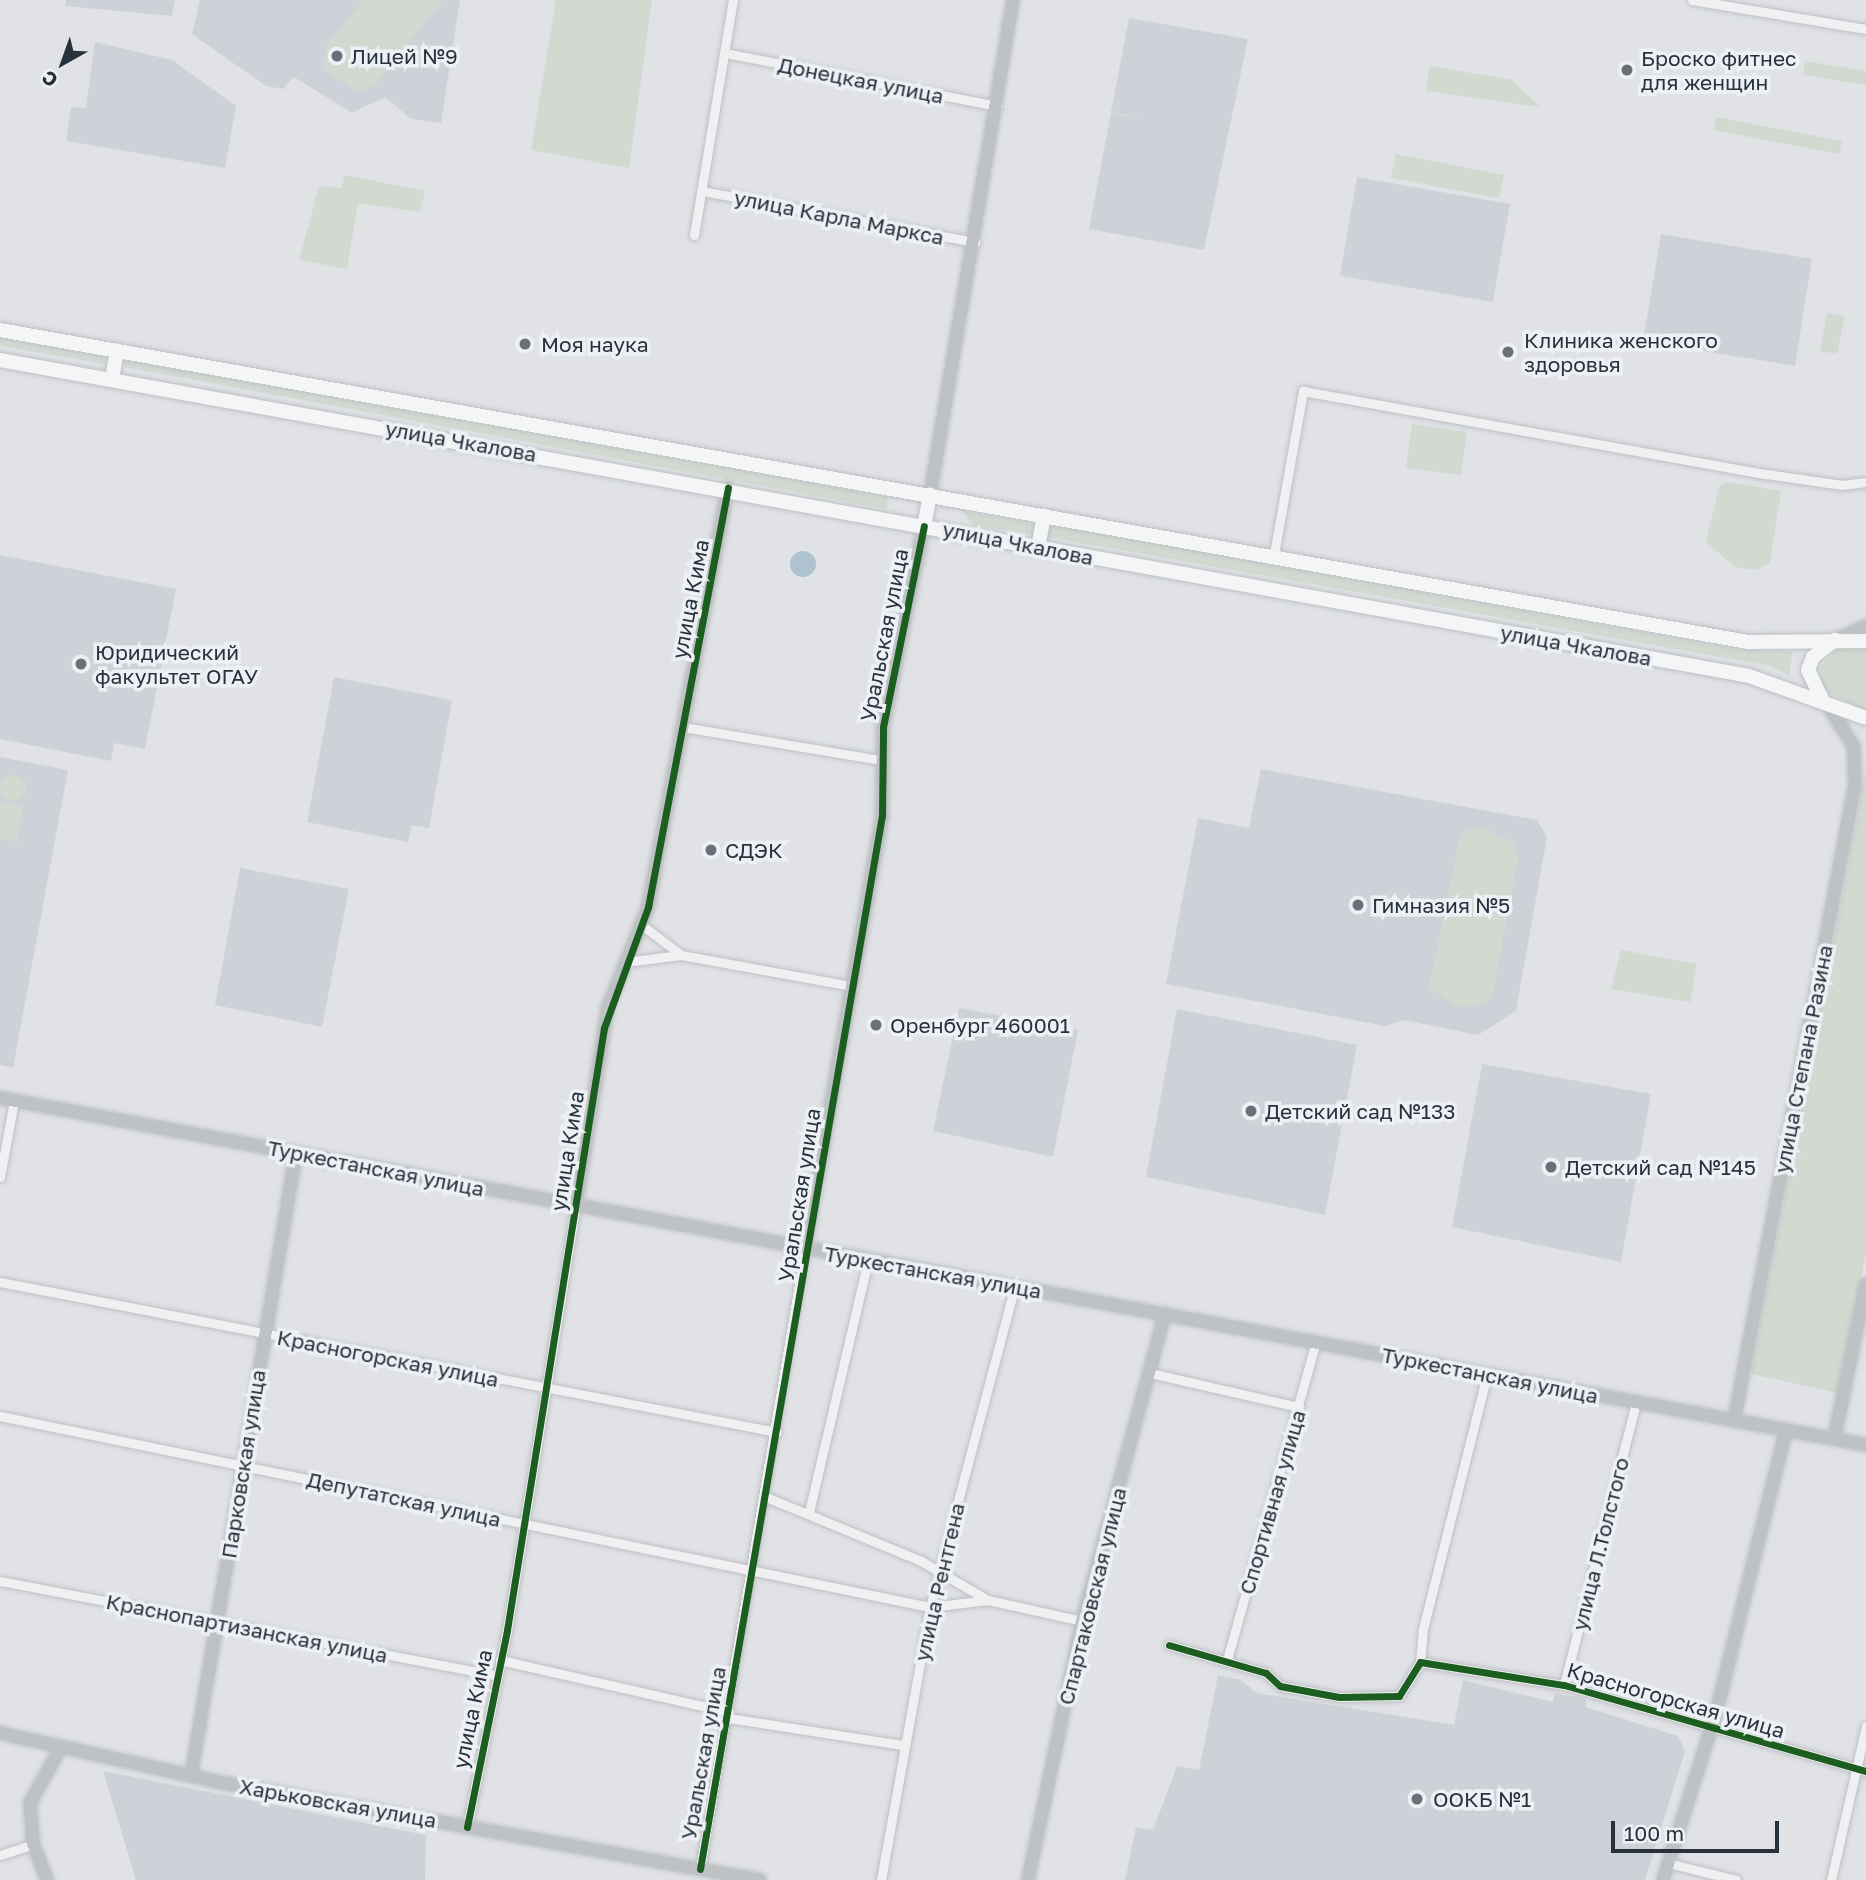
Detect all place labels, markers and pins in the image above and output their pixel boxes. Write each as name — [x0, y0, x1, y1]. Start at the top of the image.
place label: Лицей №9 — [351, 43, 458, 69]
place label: Броско фитнес для женщин — [1641, 45, 1797, 95]
marker: Лицей №9 — [329, 48, 345, 64]
marker: Броско фитнес для женщин — [1619, 62, 1635, 78]
place label: Клиника женского здоровья — [1524, 327, 1718, 377]
place label: Моя наука — [541, 331, 649, 357]
marker: Моя наука — [515, 334, 535, 354]
marker: Клиника женского здоровья — [1498, 342, 1518, 362]
place label: Юридический факультет ОГАУ — [95, 639, 258, 689]
marker: Юридический факультет ОГАУ — [73, 656, 89, 672]
place label: СДЭК — [725, 837, 783, 863]
marker: СДЭК — [703, 842, 719, 858]
place label: Гимназия №5 — [1372, 892, 1510, 918]
marker: Гимназия №5 — [1350, 897, 1366, 913]
place label: Оренбург 460001 — [890, 1012, 1070, 1038]
marker: Оренбург 460001 — [868, 1017, 884, 1033]
place label: Детский сад №133 — [1265, 1098, 1456, 1124]
marker: Детский сад №133 — [1243, 1103, 1259, 1119]
place label: Детский сад №145 — [1565, 1154, 1756, 1180]
marker: Детский сад №145 — [1543, 1159, 1559, 1175]
place label: ООКБ №1 — [1433, 1786, 1531, 1812]
marker: ООКБ №1 — [1407, 1789, 1427, 1809]

